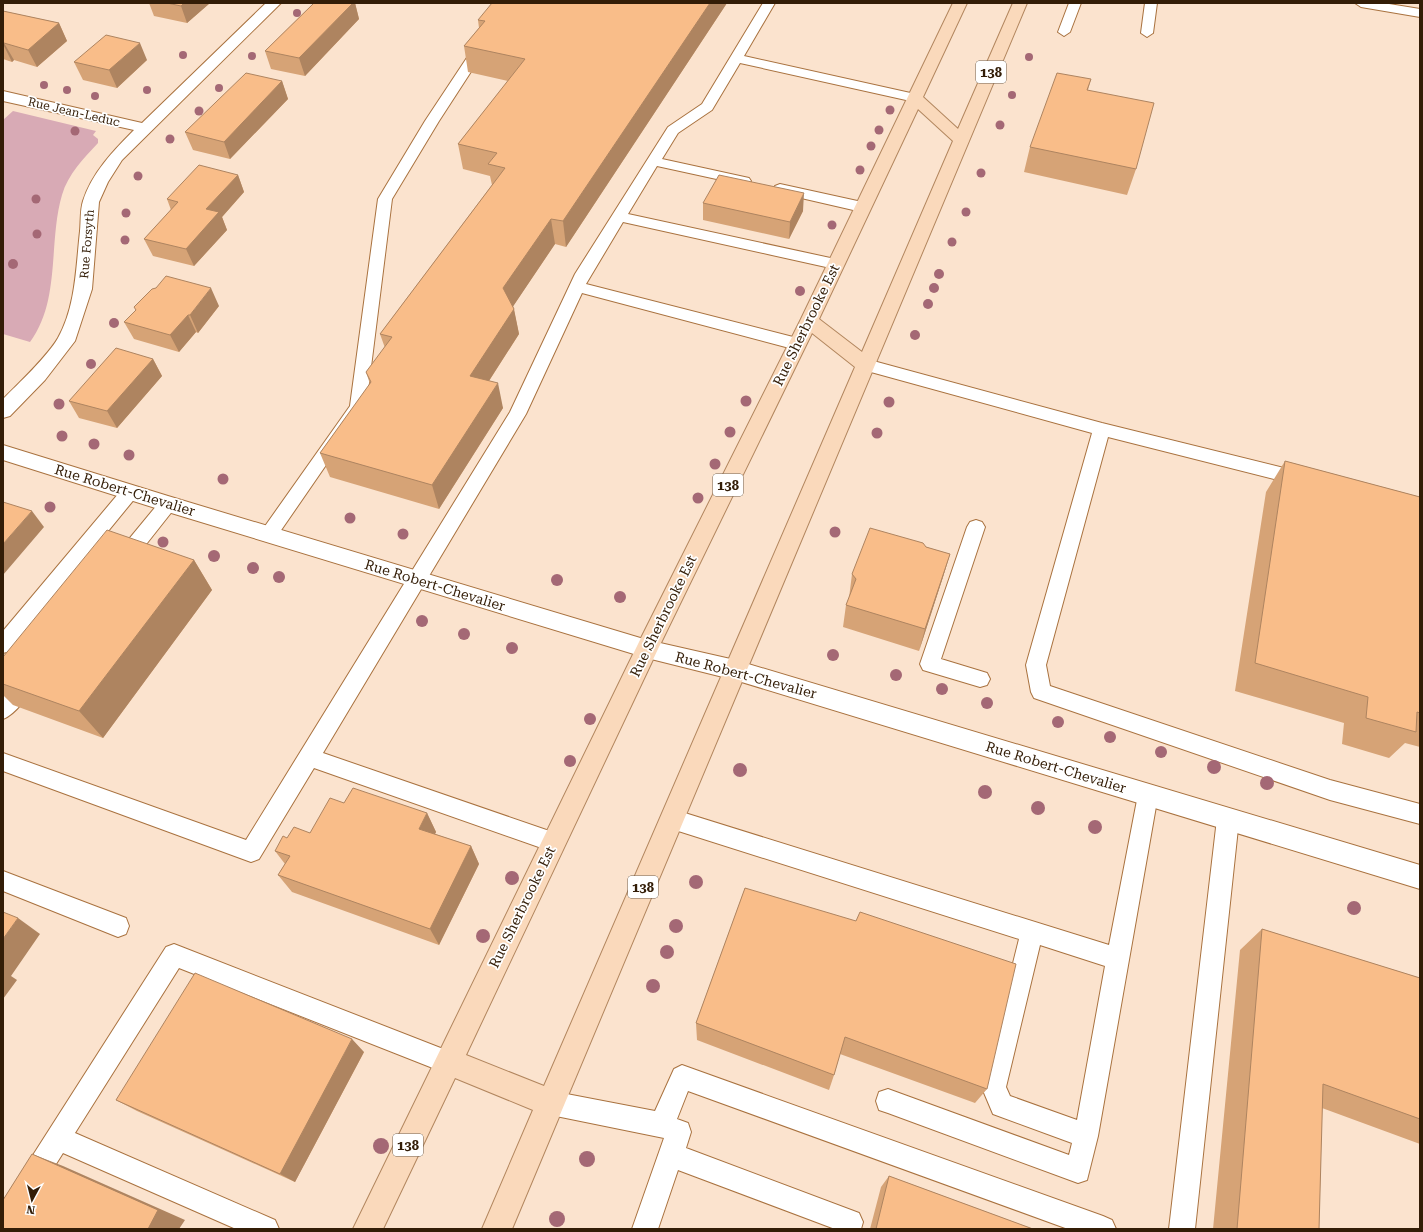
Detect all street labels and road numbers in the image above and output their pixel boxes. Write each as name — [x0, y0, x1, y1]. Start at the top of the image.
road number: 138 — [976, 61, 1006, 83]
street label: Rue Jean-Leduc — [27, 95, 122, 129]
street label: Rue Forsyth — [77, 209, 97, 279]
street label: Rue Sherbrooke Est — [770, 262, 842, 388]
street label: Rue Robert-Chevalier — [53, 461, 197, 519]
road number: 138 — [713, 474, 743, 496]
street label: Rue Sherbrooke Est — [627, 553, 699, 679]
street label: Rue Robert-Chevalier — [363, 556, 507, 614]
street label: Rue Robert-Chevalier — [673, 648, 819, 702]
street label: Rue Robert-Chevalier — [984, 738, 1128, 796]
street label: Rue Sherbrooke Est — [486, 844, 558, 970]
road number: 138 — [628, 876, 658, 898]
road number: 138 — [393, 1134, 423, 1156]

